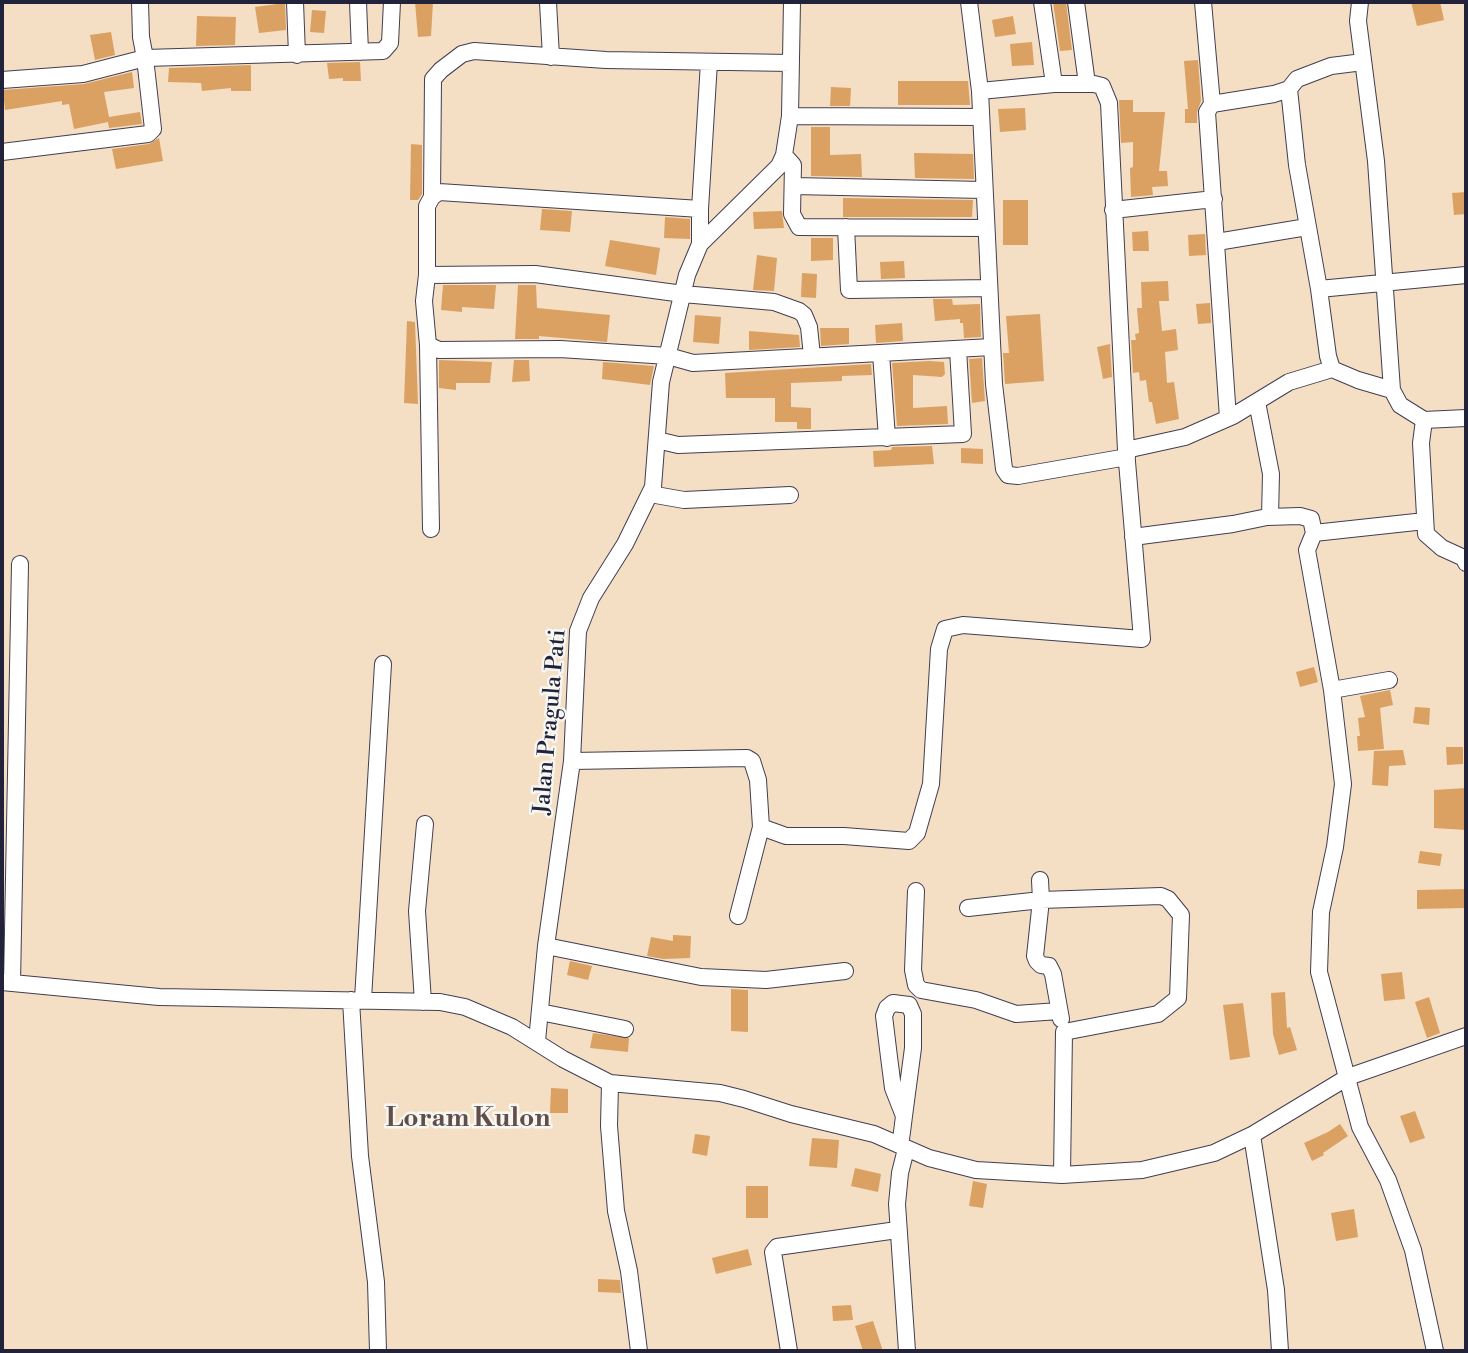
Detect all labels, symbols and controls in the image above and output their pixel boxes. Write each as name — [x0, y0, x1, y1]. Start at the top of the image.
street label: Jalan Pragula Pati — [529, 628, 573, 816]
district label: Loram Kulon — [386, 1104, 550, 1136]

